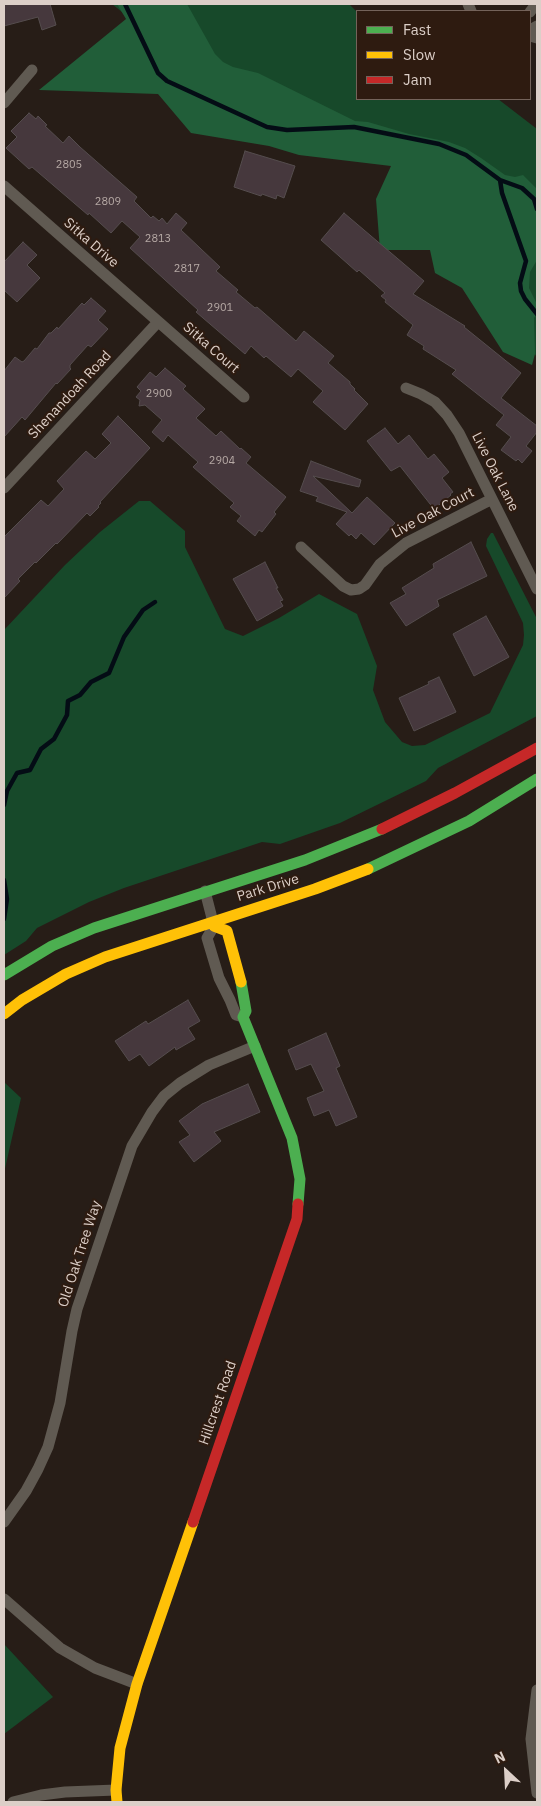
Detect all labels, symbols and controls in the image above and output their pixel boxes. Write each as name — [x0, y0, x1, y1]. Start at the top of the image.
legend — [356, 10, 531, 100]
text: Fast — [403, 20, 431, 39]
text: Slow — [403, 45, 436, 64]
text: Jam — [403, 70, 432, 89]
house number: 2805 — [56, 158, 82, 172]
house number: 2809 — [95, 195, 121, 209]
street label: Sitka Drive — [60, 215, 122, 271]
house number: 2813 — [145, 232, 171, 246]
house number: 2817 — [174, 262, 200, 276]
house number: 2901 — [207, 301, 233, 315]
street label: Sitka Court — [179, 319, 243, 377]
street label: Shenandoah Road — [25, 348, 115, 442]
house number: 2900 — [146, 387, 172, 401]
street label: Live Oak Lane — [468, 430, 522, 514]
house number: 2904 — [209, 454, 235, 468]
street label: Live Oak Court — [389, 484, 477, 542]
street label: Park Drive — [235, 871, 301, 905]
street label: Old Oak Tree Way — [55, 1199, 105, 1309]
street label: Hillcrest Road — [196, 1359, 240, 1447]
north arrow — [481, 1746, 531, 1796]
text: N — [491, 1747, 508, 1768]

